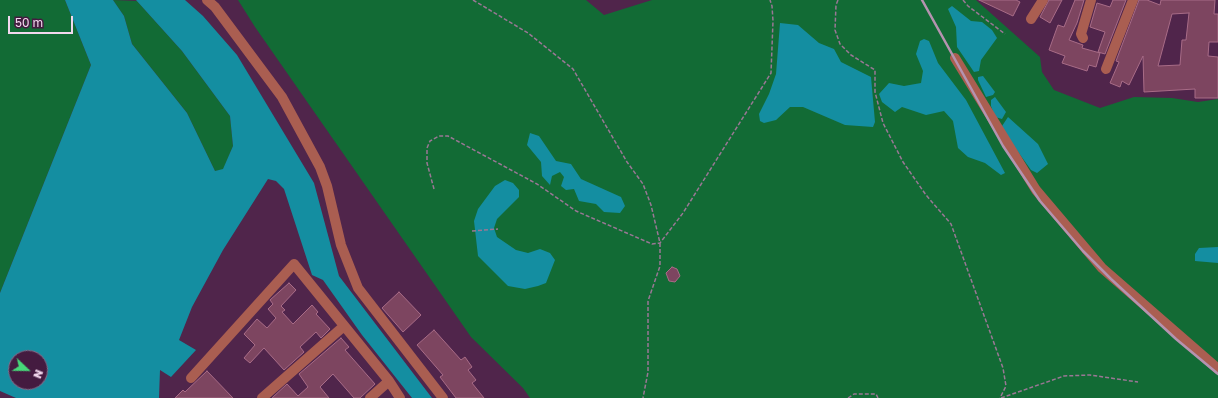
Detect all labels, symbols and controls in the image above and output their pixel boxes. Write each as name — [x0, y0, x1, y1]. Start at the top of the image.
scale bar — [10, 8, 75, 34]
text: 50 m — [15, 15, 43, 30]
north arrow — [8, 350, 48, 390]
text: N — [31, 368, 46, 381]

